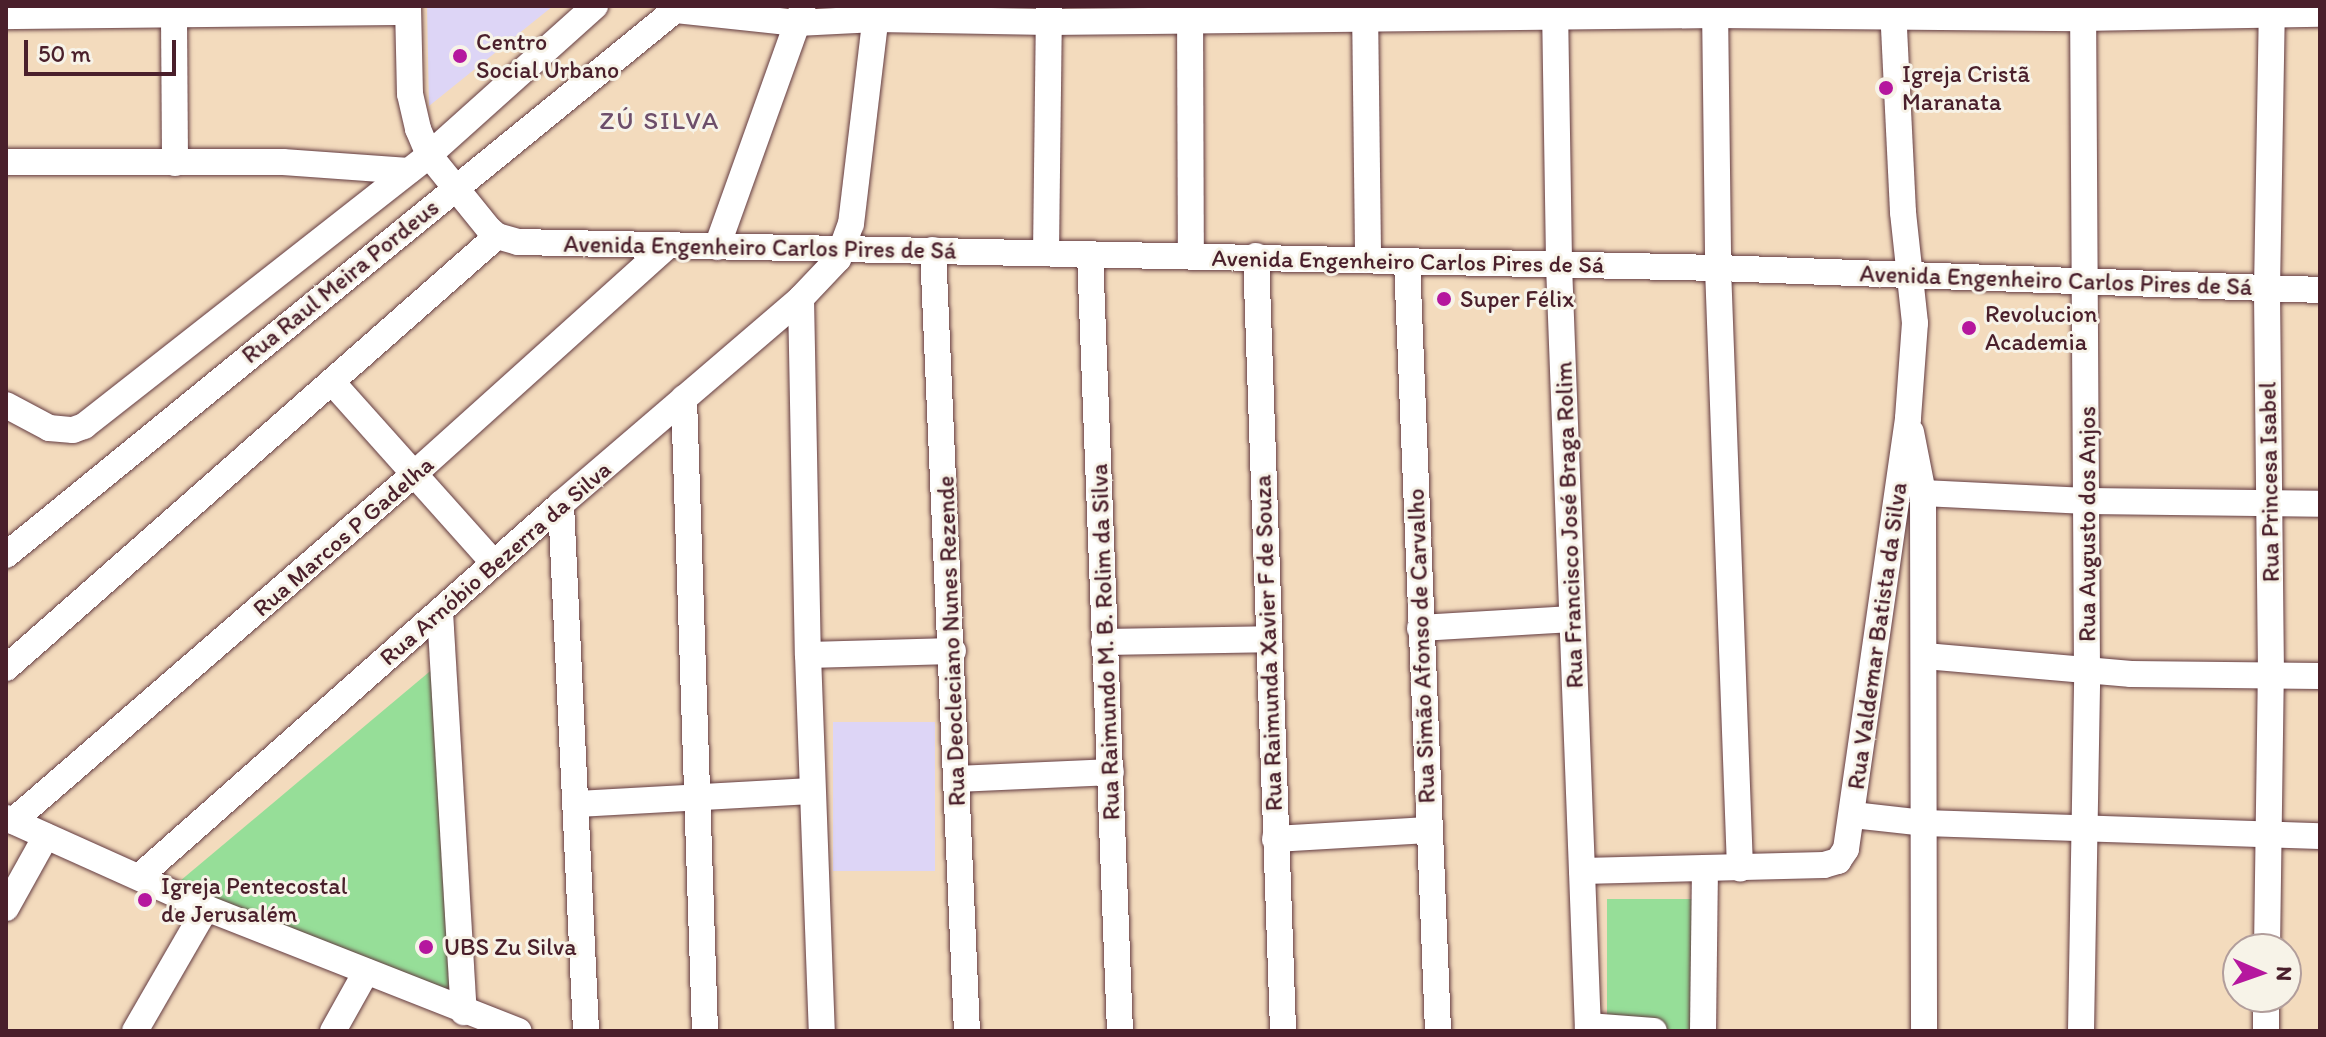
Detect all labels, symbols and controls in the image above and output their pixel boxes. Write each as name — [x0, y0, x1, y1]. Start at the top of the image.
scale bar — [28, 24, 180, 74]
place label: Centro Social Urbano — [476, 28, 620, 84]
text: 50 m — [38, 39, 91, 68]
marker: Centro Social Urbano — [451, 47, 469, 65]
place label: Igreja Cristã Maranata — [1902, 60, 2030, 116]
marker: Igreja Cristã Maranata — [1877, 79, 1895, 97]
district label: ZÚ SILVA — [598, 105, 722, 137]
street label: Rua Raul Meira Pordeus — [236, 193, 444, 369]
street label: Avenida Engenheiro Carlos Pires de Sá — [563, 229, 957, 265]
street label: Avenida Engenheiro Carlos Pires de Sá — [1211, 243, 1605, 279]
street label: Avenida Engenheiro Carlos Pires de Sá — [1859, 259, 2253, 301]
place label: Super Félix — [1460, 285, 1573, 313]
marker: Super Félix — [1435, 290, 1453, 308]
place label: Revolucion Academia — [1985, 300, 2097, 356]
marker: Revolucion Academia — [1960, 319, 1978, 337]
street label: Rua Francisco José Braga Rolim — [1549, 362, 1589, 688]
street label: Rua Princesa Isabel — [2253, 381, 2285, 583]
street label: Rua Augusto dos Anjos — [2073, 406, 2101, 642]
street label: Rua Marcos P Gadelha — [247, 450, 439, 622]
street label: Rua Arnóbio Bezerra da Silva — [373, 455, 617, 671]
street label: Rua Raimundo M. B. Rolim da Silva — [1084, 463, 1126, 821]
street label: Rua Raimunda Xavier F de Souza — [1248, 474, 1288, 812]
street label: Rua Deocleciano Nunes Rezende — [931, 475, 971, 807]
street label: Rua Valdemar Batista da Silva — [1841, 480, 1913, 792]
street label: Rua Simão Afonso de Carvalho — [1401, 488, 1441, 804]
place label: Igreja Pentecostal de Jerusalém — [161, 872, 347, 928]
marker: Igreja Pentecostal de Jerusalém — [136, 891, 154, 909]
place label: UBS Zu Silva — [444, 933, 576, 961]
north arrow — [2222, 933, 2302, 1013]
marker: UBS Zu Silva — [415, 936, 437, 958]
text: N — [2271, 966, 2298, 982]

